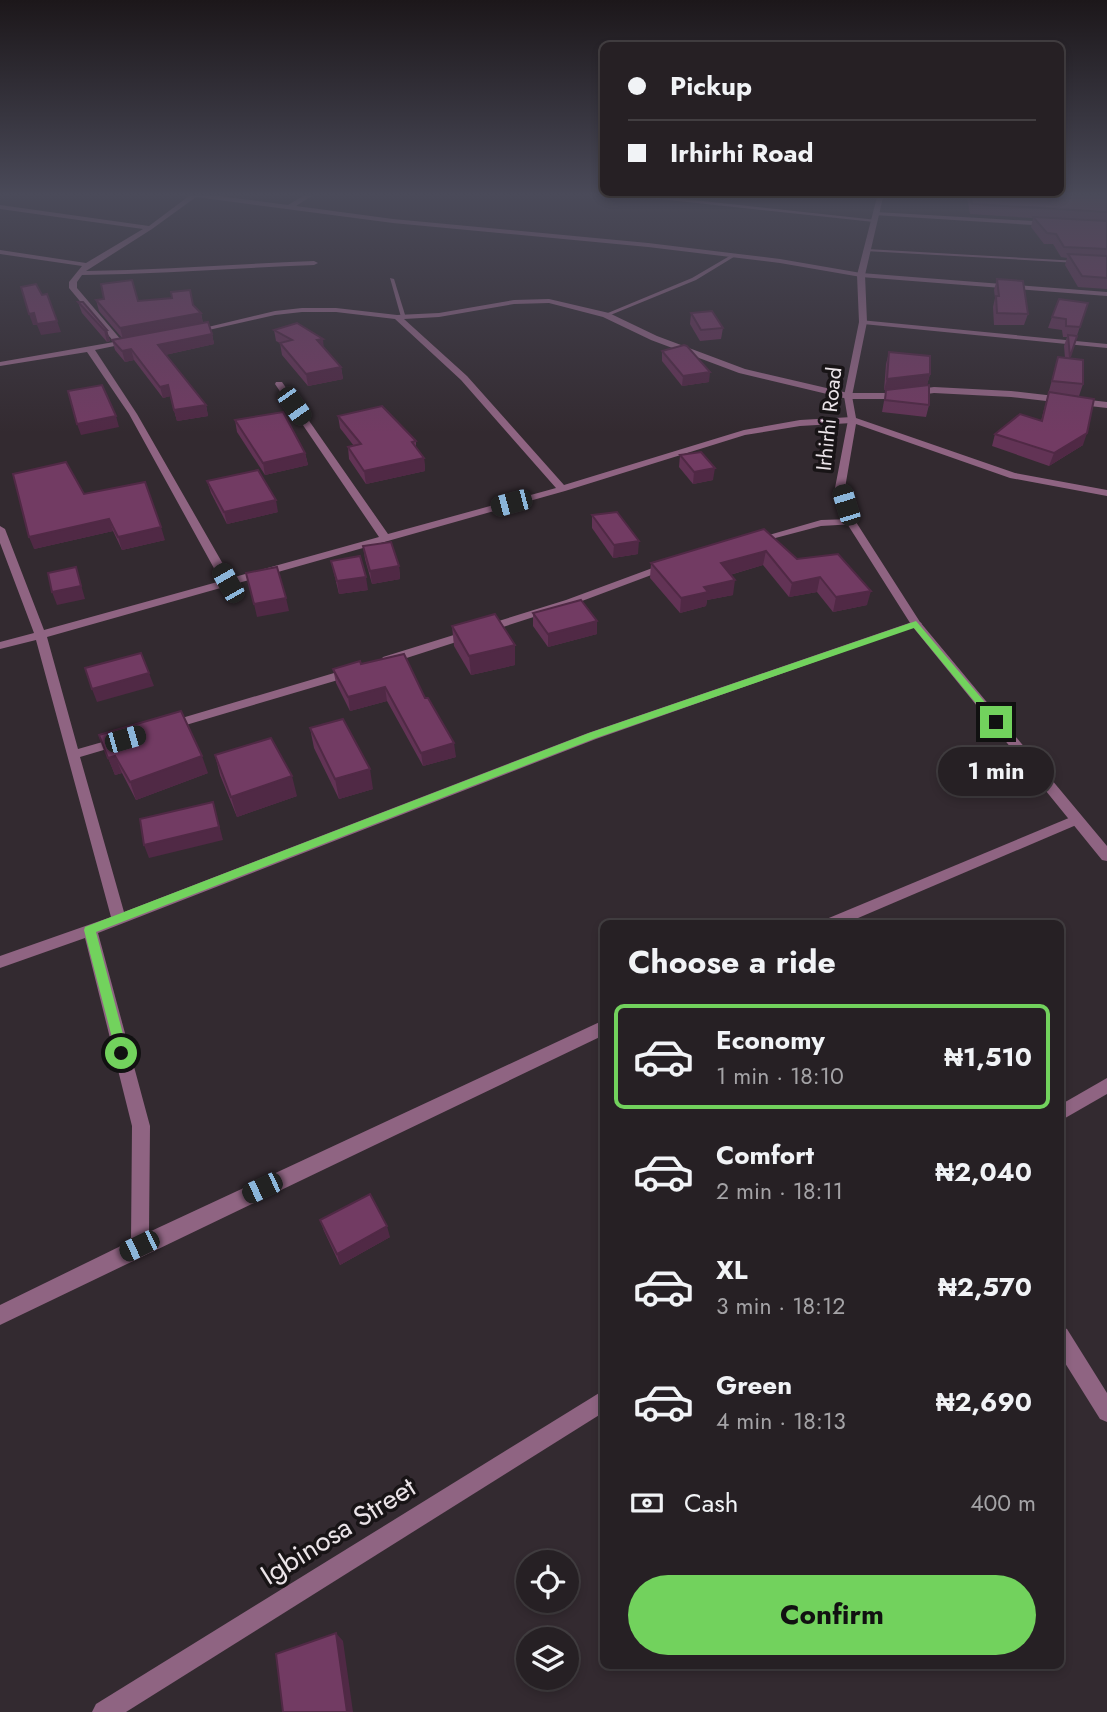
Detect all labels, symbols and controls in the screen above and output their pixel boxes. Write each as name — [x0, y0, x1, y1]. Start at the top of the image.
text: Pickup — [670, 67, 752, 105]
text: Irhirhi Road — [670, 134, 814, 172]
street label: Irhirhi Road — [809, 366, 849, 472]
car — [274, 383, 315, 429]
car — [830, 482, 863, 528]
car — [488, 487, 535, 519]
car — [209, 560, 248, 606]
route end — [980, 706, 1012, 738]
car — [102, 723, 149, 755]
callout: 1 min — [938, 746, 1054, 796]
text: 1 min — [967, 754, 1025, 788]
text: Choose a ride — [628, 939, 836, 985]
text: Economy — [716, 1021, 825, 1059]
icon: car — [632, 1025, 695, 1088]
route start — [105, 1037, 137, 1069]
text: ₦1,510 — [944, 1038, 1032, 1076]
text: 1 min · 18:10 — [716, 1059, 844, 1093]
text: Comfort — [716, 1136, 814, 1174]
icon: car — [632, 1140, 695, 1203]
text: ₦2,040 — [935, 1153, 1032, 1191]
car — [239, 1170, 286, 1206]
text: 2 min · 18:11 — [716, 1174, 843, 1208]
car — [116, 1227, 163, 1265]
text: XL — [716, 1251, 748, 1289]
icon: car — [632, 1255, 695, 1318]
text: ₦2,570 — [938, 1268, 1032, 1306]
text: 3 min · 18:12 — [716, 1289, 845, 1323]
text: Green — [716, 1366, 792, 1404]
icon: car — [632, 1370, 695, 1433]
text: ₦2,690 — [936, 1383, 1032, 1421]
text: 4 min · 18:13 — [716, 1404, 846, 1438]
street label: Igbinosa Street — [253, 1467, 424, 1595]
icon: cash — [628, 1484, 666, 1522]
text: Cash — [684, 1484, 738, 1522]
text: 400 m — [970, 1486, 1036, 1520]
map controls — [516, 1550, 579, 1690]
button: locate — [516, 1550, 579, 1613]
button: Confirm — [628, 1575, 1036, 1655]
button: layers — [516, 1627, 579, 1690]

